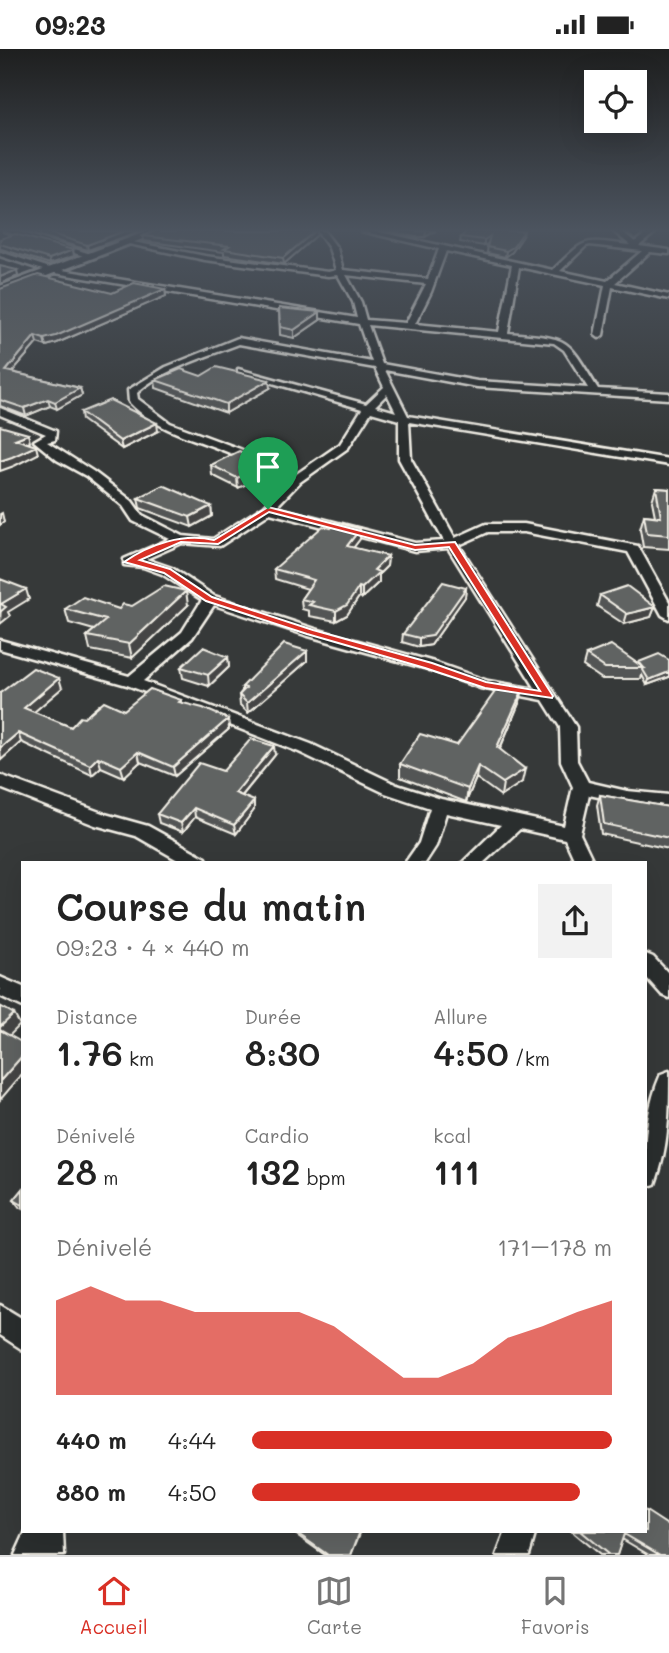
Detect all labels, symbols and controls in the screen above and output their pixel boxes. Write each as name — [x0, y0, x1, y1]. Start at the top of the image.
text: 09:23 — [35, 8, 106, 42]
map controls — [584, 70, 647, 133]
button: locate — [584, 70, 647, 133]
pin — [238, 437, 298, 509]
icon: arrive — [249, 448, 287, 486]
text: Course du matin — [56, 881, 366, 931]
button: share — [538, 884, 612, 958]
text: 09:23 · 4 × 440 m — [56, 932, 249, 962]
text: Distance — [56, 1004, 138, 1029]
text: Durée — [245, 1004, 301, 1029]
text: Allure — [433, 1004, 488, 1029]
text: 1.76 — [56, 1029, 123, 1075]
text: 8:30 — [245, 1029, 320, 1075]
text: 4:50 — [433, 1029, 509, 1075]
text: km — [123, 1046, 154, 1071]
text: /km — [509, 1046, 550, 1071]
text: Dénivelé — [56, 1123, 136, 1148]
text: Cardio — [245, 1123, 309, 1148]
text: kcal — [433, 1123, 471, 1148]
text: 28 — [56, 1148, 97, 1194]
text: 132 — [245, 1148, 301, 1194]
text: 111 — [433, 1148, 480, 1194]
text: m — [97, 1165, 118, 1190]
text: bpm — [301, 1165, 346, 1190]
text: Dénivelé — [56, 1232, 152, 1262]
text: 171–178 m — [497, 1232, 612, 1262]
text: 440 m — [56, 1425, 127, 1455]
text: 4:44 — [168, 1425, 216, 1455]
text: 880 m — [56, 1477, 126, 1507]
text: 4:50 — [168, 1477, 216, 1507]
tab: Accueil — [80, 1572, 148, 1639]
tab: Carte — [307, 1572, 362, 1639]
tab: Favoris — [521, 1572, 589, 1639]

